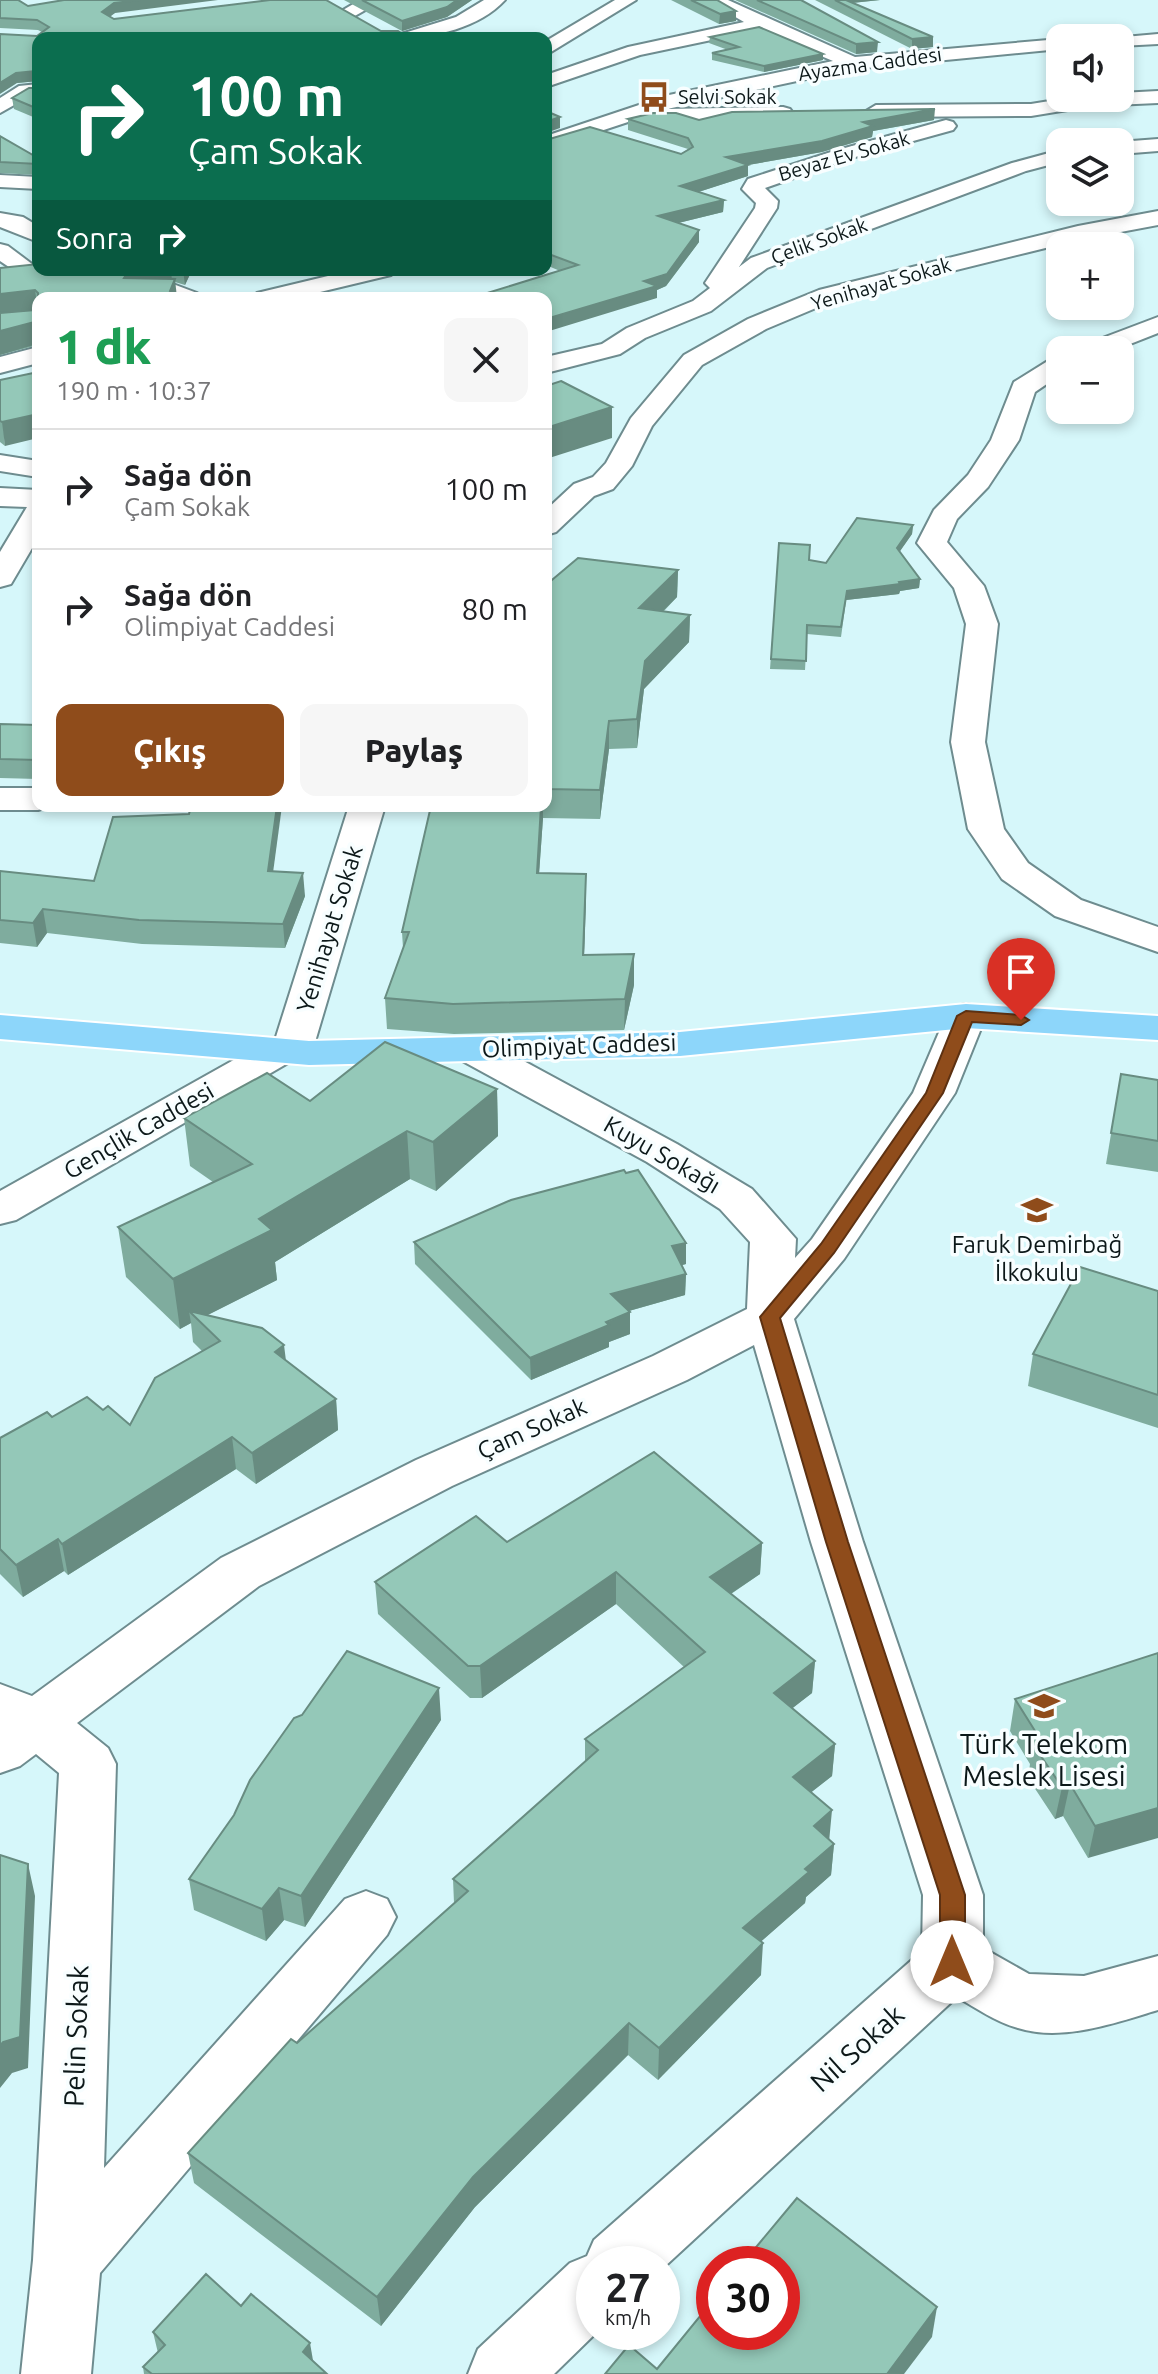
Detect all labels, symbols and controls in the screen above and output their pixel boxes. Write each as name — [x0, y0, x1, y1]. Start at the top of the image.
map controls — [1046, 24, 1134, 424]
button: sound — [1046, 24, 1134, 112]
street label: Ayazma Caddesi — [797, 42, 943, 85]
icon: right — [56, 64, 160, 168]
text: 100 m — [188, 64, 344, 127]
bus stop icon: Selvi Sokak — [637, 80, 671, 114]
place label: Selvi Sokak — [678, 85, 777, 108]
street label: Beyaz Ev Sokak — [776, 126, 912, 185]
button: layers — [1046, 128, 1134, 216]
text: Çam Sokak — [188, 130, 363, 171]
street label: Çelik Sokak — [768, 213, 870, 269]
icon: right — [149, 216, 193, 260]
text: Sonra — [56, 221, 133, 255]
button: + — [1046, 232, 1134, 320]
street label: Yenihayat Sokak — [808, 253, 954, 315]
button: close — [444, 318, 528, 402]
text: 1 dk — [56, 319, 151, 373]
button: − — [1046, 336, 1134, 424]
text: 190 m · 10:37 — [56, 376, 212, 405]
text: Sağa dön — [124, 458, 252, 492]
icon: right — [56, 467, 100, 511]
text: 100 m — [444, 472, 528, 506]
text: Çam Sokak — [124, 492, 250, 521]
text: Sağa dön — [124, 578, 252, 612]
icon: right — [56, 587, 100, 631]
text: 80 m — [461, 592, 528, 626]
text: Olimpiyat Caddesi — [124, 612, 335, 641]
button: Çıkış — [56, 704, 284, 796]
button: Paylaş — [300, 704, 528, 796]
street label: Yenihayat Sokak — [291, 842, 368, 1016]
pin — [987, 938, 1055, 1020]
icon: arrive — [999, 950, 1043, 994]
street label: Olimpiyat Caddesi — [481, 1029, 677, 1062]
street label: Gençlik Caddesi — [59, 1077, 218, 1184]
street label: Kuyu Sokağı — [599, 1110, 725, 1199]
school or university icon: Faruk Demirbağ İlkokulu — [1020, 1193, 1054, 1227]
place label: Faruk Demirbağ İlkokulu — [952, 1231, 1122, 1286]
street label: Çam Sokak — [473, 1393, 590, 1465]
school or university icon: Türk Telekom Meslek Lisesi — [1027, 1689, 1061, 1723]
place label: Türk Telekom Meslek Lisesi — [960, 1728, 1128, 1791]
position arrow — [910, 1920, 994, 2004]
street label: Pelin Sokak — [58, 1965, 93, 2107]
street label: Nil Sokak — [804, 1998, 909, 2097]
speed limit sign: 30 — [696, 2246, 800, 2350]
text: 27 — [605, 2265, 651, 2310]
text: km/h — [605, 2306, 651, 2329]

